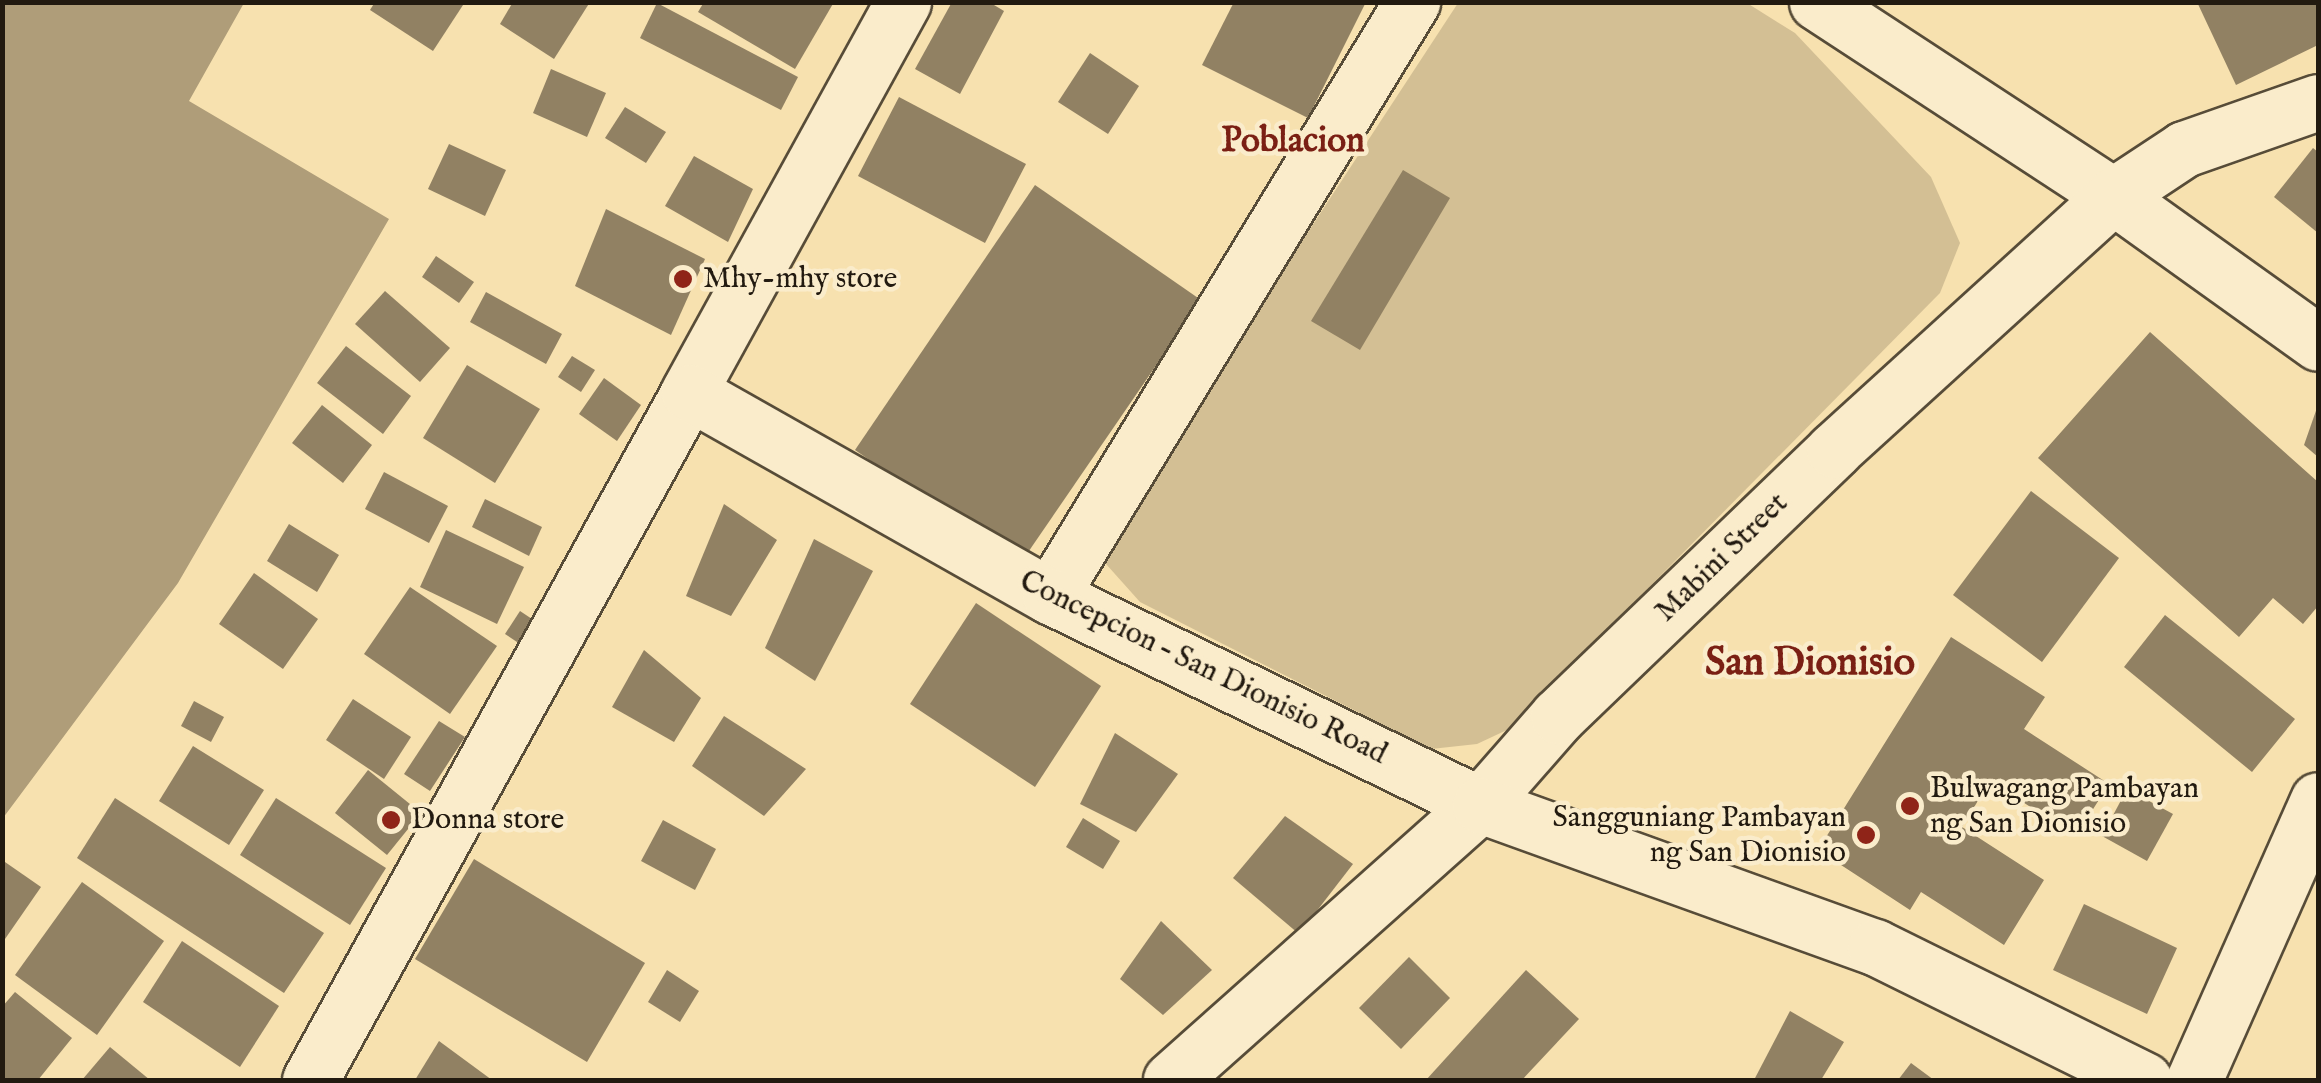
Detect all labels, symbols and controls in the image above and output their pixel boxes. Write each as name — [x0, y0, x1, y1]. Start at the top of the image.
district label: Poblacion — [1221, 121, 1365, 163]
place label: Mhy-mhy store — [703, 261, 897, 297]
marker: Mhy-mhy store — [672, 268, 694, 290]
street label: Mabini Street — [1648, 486, 1796, 630]
street label: Concepcion – San Dionisio Road — [1013, 563, 1393, 773]
district label: San Dionisio — [1705, 640, 1915, 688]
place label: Bulwagang Pambayan ng San Dionisio — [1930, 771, 2199, 842]
marker: Bulwagang Pambayan ng San Dionisio — [1899, 795, 1921, 817]
place label: Sangguniang Pambayan ng San Dionisio — [1552, 800, 1846, 870]
place label: Donna store — [411, 802, 564, 838]
marker: Donna store — [380, 809, 402, 831]
marker: Sangguniang Pambayan ng San Dionisio — [1855, 824, 1877, 846]

